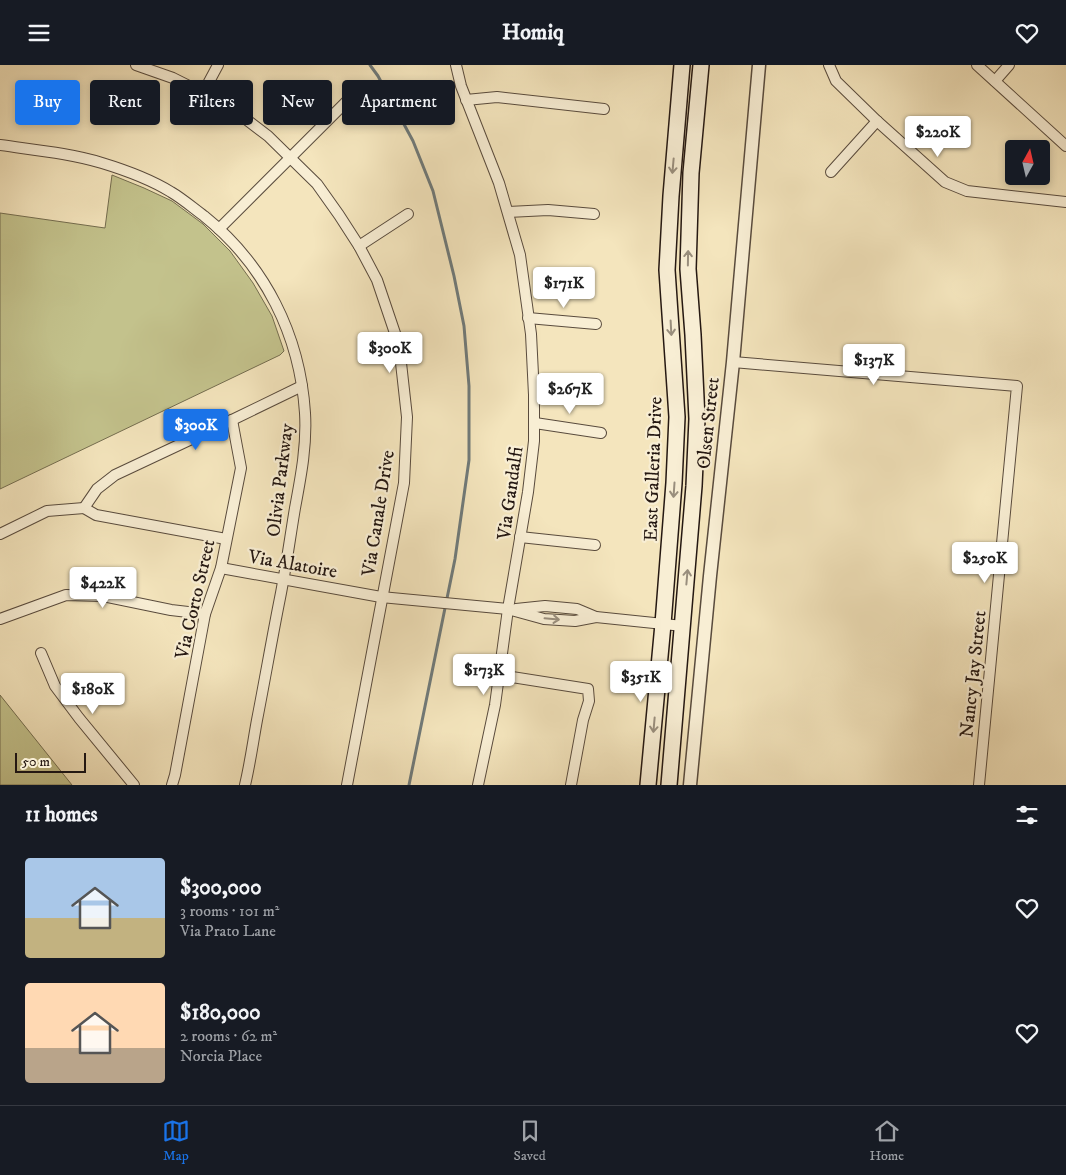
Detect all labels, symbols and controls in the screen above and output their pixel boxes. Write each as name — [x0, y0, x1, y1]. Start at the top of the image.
icon: menu — [25, 19, 53, 47]
text: Homiq — [502, 19, 564, 46]
icon: heart — [1013, 19, 1041, 47]
chip: Buy — [15, 80, 80, 125]
chip: Rent — [90, 80, 160, 125]
chip: Filters — [170, 80, 253, 125]
chip: New — [263, 80, 332, 125]
chip: Apartment — [342, 80, 455, 125]
pin: $220K — [903, 116, 973, 158]
text: $220K — [916, 122, 960, 142]
north arrow — [1005, 140, 1050, 185]
map controls — [1005, 140, 1050, 185]
one-way arrow — [669, 158, 678, 174]
one-way arrow — [683, 250, 693, 266]
pin: $171K — [529, 267, 599, 309]
text: $171K — [544, 273, 584, 293]
one-way arrow — [666, 320, 675, 336]
pin: $300K — [355, 331, 425, 374]
text: $300K — [368, 338, 412, 358]
pin: $137K — [839, 343, 909, 386]
text: $137K — [854, 350, 894, 370]
pin: $267K — [535, 373, 605, 415]
street label: Olsen Street — [692, 376, 725, 470]
text: $267K — [548, 379, 592, 399]
street label: East Galleria Drive — [639, 396, 668, 542]
pin: $300K — [161, 409, 231, 451]
text: $300K — [174, 415, 218, 435]
street label: Olivia Parkway — [262, 421, 299, 538]
street label: Via Gandalfi — [492, 445, 528, 542]
street label: Via Canale Drive — [357, 448, 400, 579]
one-way arrow — [669, 482, 678, 498]
street label: Via Corto Street — [170, 537, 220, 662]
pin: $250K — [950, 541, 1020, 584]
street label: Via Alatoire — [245, 545, 339, 584]
text: $250K — [963, 548, 1007, 568]
pin: $422K — [68, 567, 138, 609]
one-way arrow — [682, 570, 691, 586]
text: $422K — [81, 573, 125, 593]
street label: Nancy Jay Street — [955, 610, 992, 739]
one-way arrow — [543, 615, 559, 624]
pin: $173K — [449, 653, 519, 696]
text: $173K — [464, 660, 504, 680]
pin: $351K — [606, 661, 676, 703]
text: $351K — [621, 667, 661, 687]
pin: $180K — [58, 673, 128, 715]
text: $180K — [72, 679, 114, 699]
one-way arrow — [649, 716, 659, 732]
scale bar — [15, 750, 86, 773]
text: 50 m — [22, 753, 50, 771]
icon: filters — [1013, 801, 1041, 829]
text: 11 homes — [25, 802, 98, 828]
text: $300,000 — [180, 875, 261, 901]
icon: home — [65, 878, 125, 938]
icon: heart — [1013, 894, 1041, 922]
text: 3 rooms · 101 m² — [180, 901, 279, 921]
text: Via Prato Lane — [180, 921, 276, 941]
text: $180,000 — [180, 1000, 261, 1026]
icon: home — [65, 1003, 125, 1063]
icon: heart — [1013, 1019, 1041, 1047]
text: 2 rooms · 62 m² — [180, 1026, 277, 1046]
text: Norcia Place — [180, 1046, 262, 1066]
tab: Map — [162, 1117, 190, 1165]
tab: Saved — [514, 1117, 546, 1165]
tab: Home — [869, 1117, 904, 1165]

